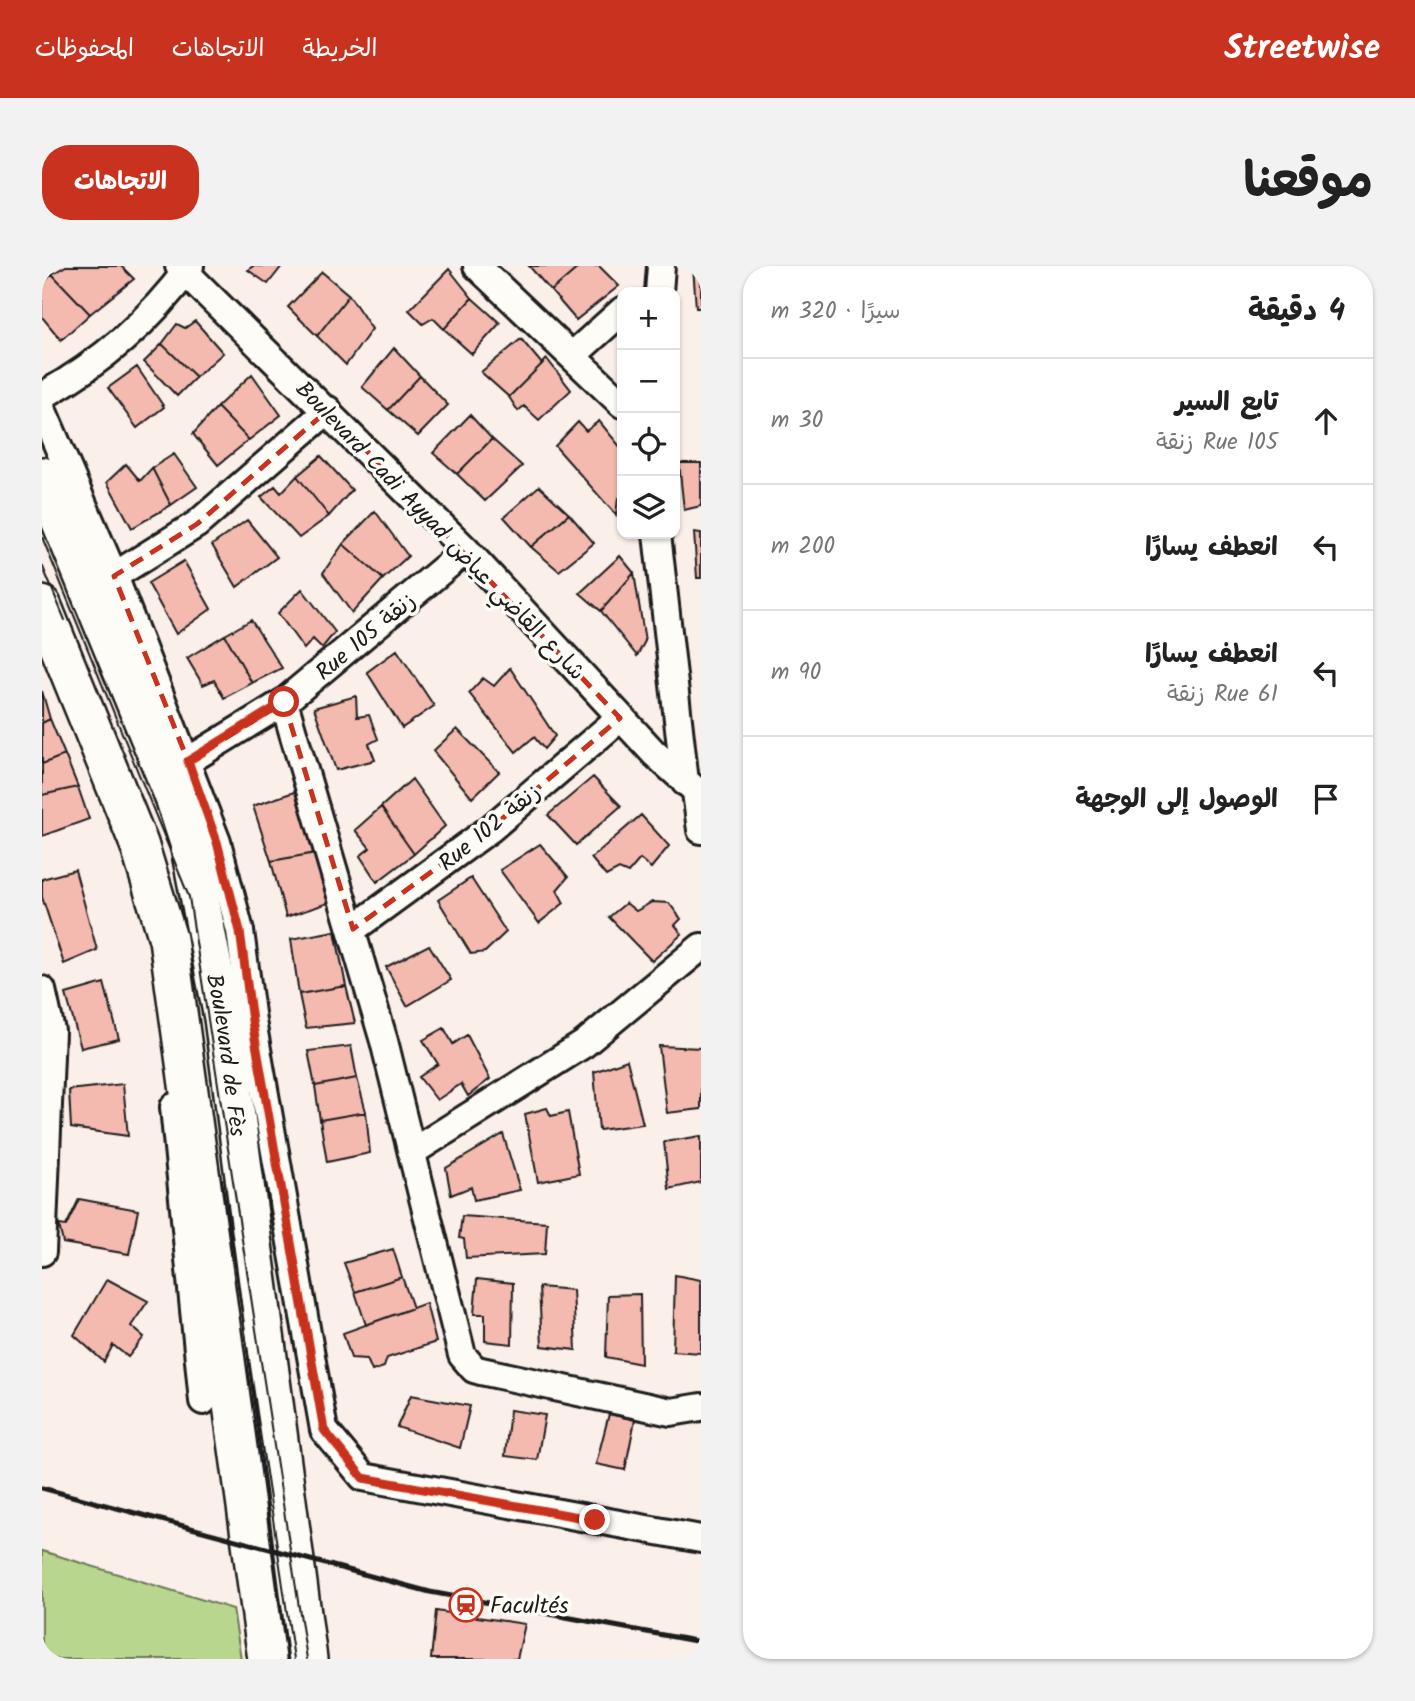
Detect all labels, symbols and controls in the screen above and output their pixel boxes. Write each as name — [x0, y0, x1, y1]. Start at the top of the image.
text: Streetwise — [1224, 23, 1380, 76]
text: المحفوظات — [35, 30, 134, 69]
text: الاتجاهات — [172, 30, 265, 69]
text: الخريطة — [303, 30, 377, 69]
text: موقعنا — [1243, 144, 1373, 222]
button: الاتجاهات — [42, 145, 199, 220]
map controls — [617, 287, 680, 539]
button: + — [617, 287, 680, 350]
text: 4 دقيقة — [1248, 288, 1345, 336]
text: سيرًا · 320 m — [771, 294, 900, 330]
button: − — [617, 350, 680, 413]
street label: Boulevard Cadi Ayyad شارع القاضي عياض — [285, 373, 593, 690]
text: تابع السير — [1175, 382, 1278, 424]
icon: ahead — [1307, 402, 1345, 440]
text: 30 m — [771, 403, 823, 439]
button: locate — [617, 413, 680, 476]
text: Rue 105 زنقة — [1156, 425, 1278, 461]
button: layers — [617, 476, 680, 539]
text: انعطف يسارًا — [1145, 527, 1278, 569]
icon: left — [1307, 528, 1345, 566]
text: 200 m — [771, 529, 835, 565]
street label: Rue 105 زنقة — [308, 585, 425, 691]
text: انعطف يسارًا — [1145, 634, 1278, 676]
icon: left — [1307, 654, 1345, 692]
text: 90 m — [771, 655, 821, 691]
text: Rue 61 زنقة — [1167, 677, 1278, 713]
route start — [268, 686, 299, 717]
street label: Rue 102 زنقة — [431, 776, 549, 881]
text: الوصول إلى الوجهة — [1075, 779, 1278, 821]
icon: arrive — [1307, 780, 1345, 818]
street label: Boulevard de Fès — [195, 971, 255, 1139]
route end — [579, 1504, 610, 1535]
station icon: Facultés — [447, 1586, 485, 1624]
place label: Facultés — [490, 1589, 569, 1625]

